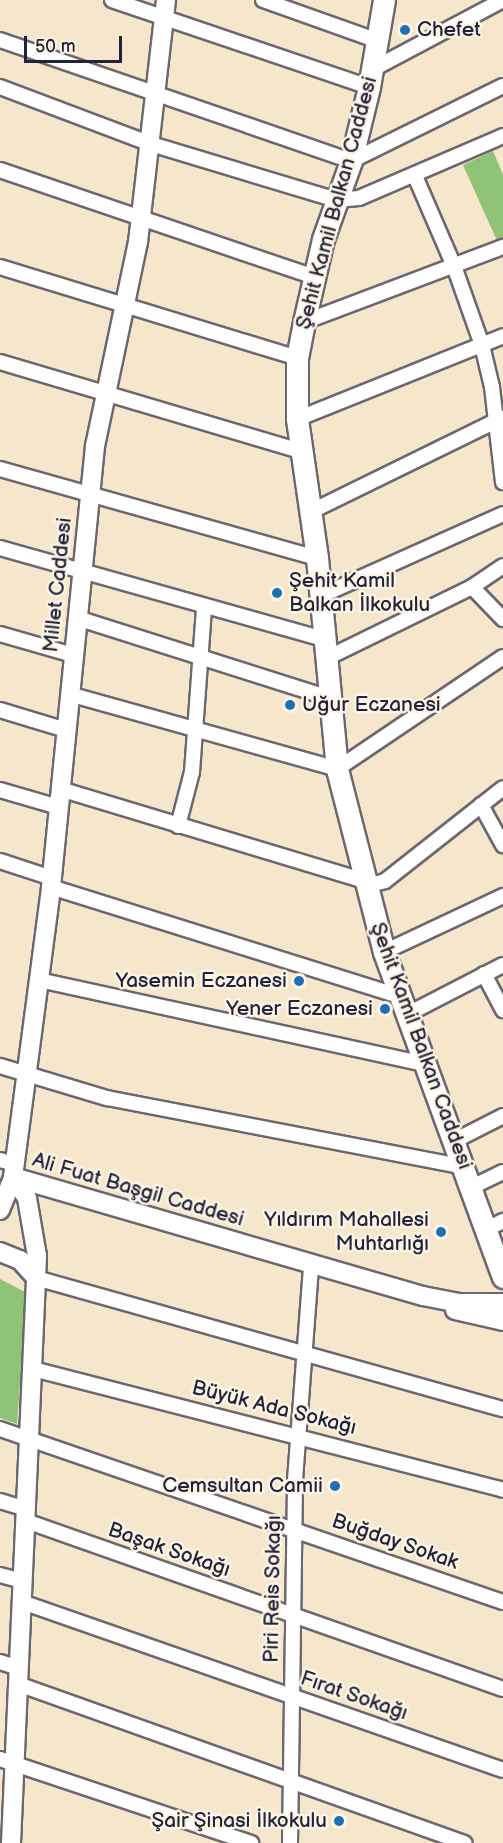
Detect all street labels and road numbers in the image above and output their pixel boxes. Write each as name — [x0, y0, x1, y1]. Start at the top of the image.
street label: Şehit Kamil Balkan Caddesi — [291, 74, 383, 332]
street label: Millet Caddesi — [38, 516, 78, 654]
street label: Şehit Kamil Balkan Caddesi — [365, 919, 477, 1173]
street label: Ali Fuat Başgil Caddesi — [29, 1148, 247, 1232]
street label: Büyük Ada Sokağı — [189, 1375, 359, 1441]
street label: Buğday Sokak — [328, 1508, 462, 1576]
street label: Piri Reis Sokağı — [259, 1515, 287, 1663]
street label: Başak Sokağı — [104, 1517, 234, 1583]
street label: Fırat Sokağı — [297, 1666, 411, 1726]

